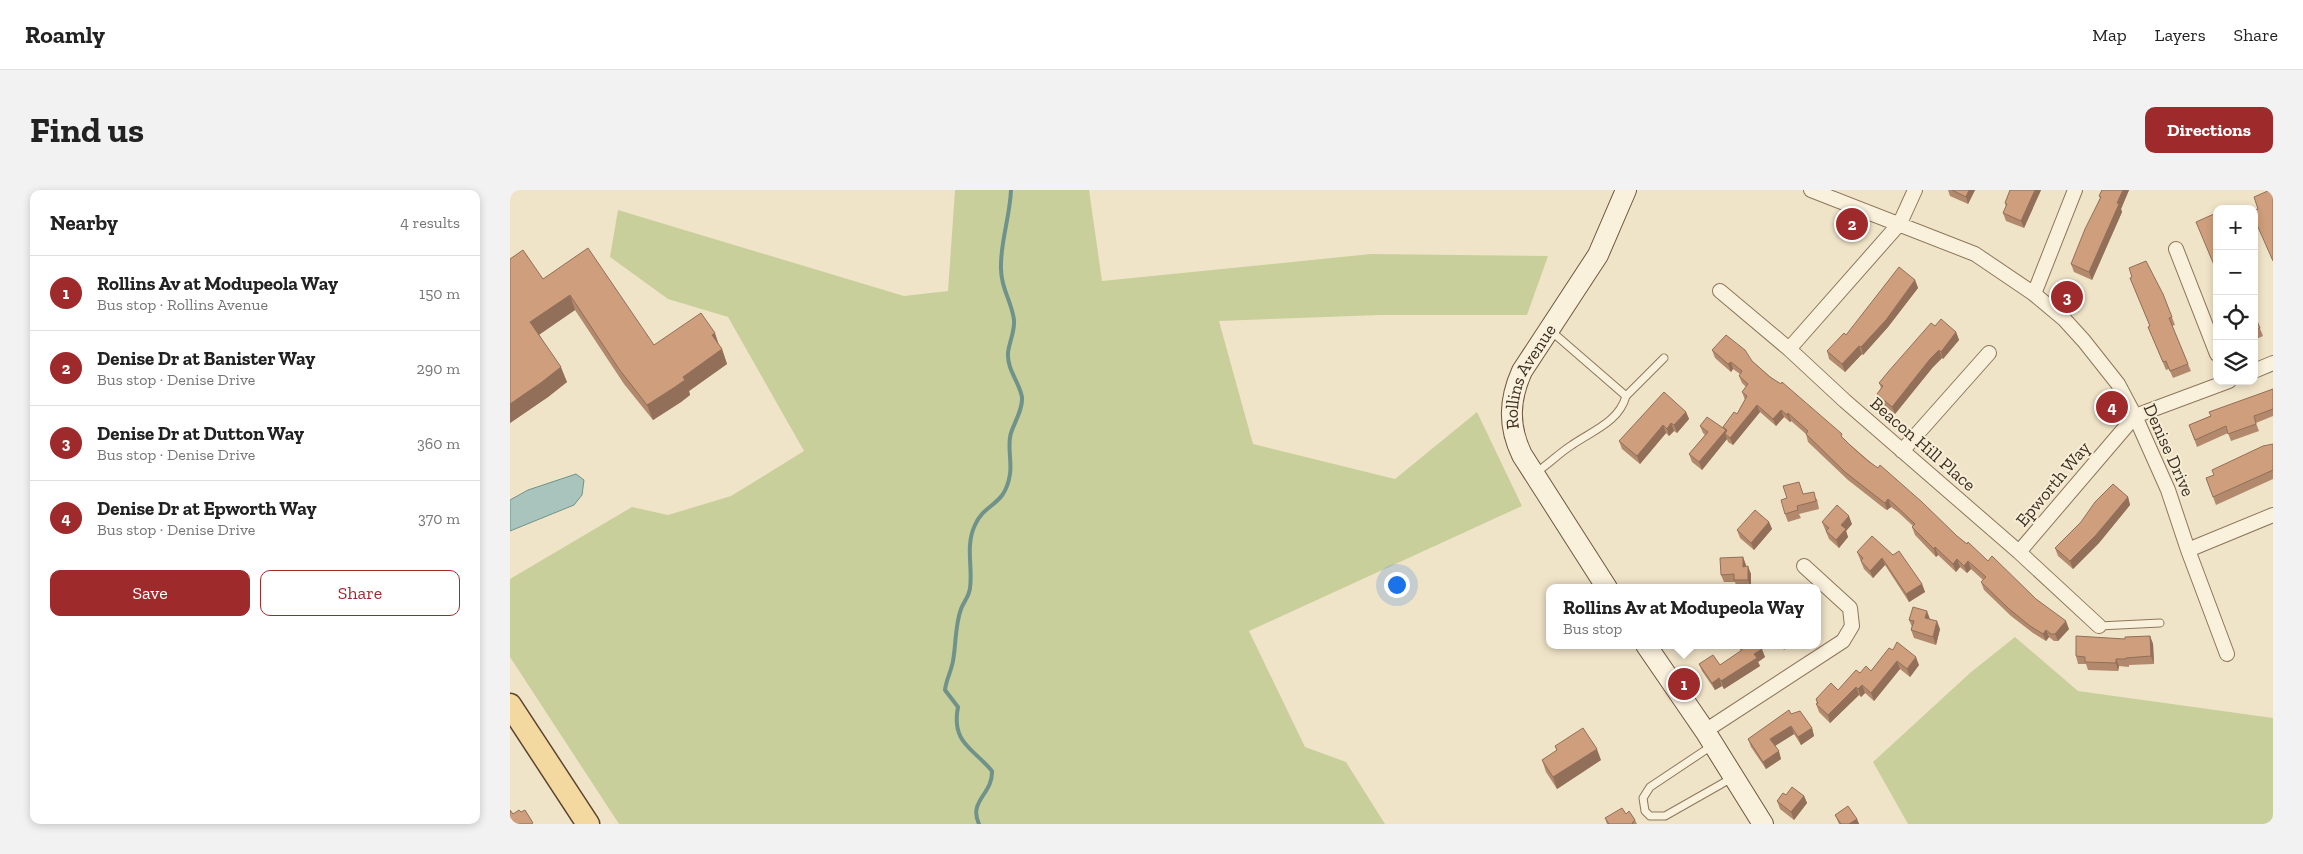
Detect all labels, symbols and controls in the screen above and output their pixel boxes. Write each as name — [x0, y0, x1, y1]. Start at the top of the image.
text: Roamly — [25, 20, 105, 49]
text: Map — [2092, 24, 2127, 46]
text: Layers — [2155, 24, 2206, 46]
text: Share — [2234, 24, 2278, 46]
button: Directions — [2145, 107, 2273, 153]
text: Find us — [30, 109, 144, 151]
pin: 2 — [1836, 205, 1868, 243]
map controls — [2213, 205, 2258, 385]
button: + — [2213, 205, 2258, 250]
text: Nearby — [50, 210, 118, 235]
text: 4 results — [400, 213, 460, 232]
button: − — [2213, 250, 2258, 295]
text: Rollins Av at Modupeola Way — [97, 272, 338, 295]
pin: 3 — [2051, 278, 2083, 316]
text: 1 — [63, 284, 69, 303]
text: 150 m — [419, 284, 460, 303]
text: Bus stop · Rollins Avenue — [97, 295, 268, 314]
button: locate — [2213, 295, 2258, 340]
street label: Rollins Avenue — [1501, 320, 1561, 430]
button: layers — [2213, 340, 2258, 385]
text: Denise Dr at Banister Way — [97, 347, 315, 370]
text: 2 — [62, 359, 70, 378]
text: 290 m — [417, 359, 460, 378]
text: Bus stop · Denise Drive — [97, 370, 255, 389]
pin: 4 — [2096, 388, 2128, 426]
street label: Beacon Hill Place — [1866, 392, 1980, 496]
street label: Denise Drive — [2139, 400, 2199, 500]
text: Denise Dr at Dutton Way — [97, 422, 304, 445]
text: 3 — [62, 434, 70, 453]
text: 360 m — [417, 434, 460, 453]
street label: Epworth Way — [2011, 436, 2095, 531]
text: Bus stop · Denise Drive — [97, 445, 255, 464]
text: Denise Dr at Epworth Way — [97, 497, 317, 520]
text: 4 — [61, 509, 71, 528]
text: 370 m — [418, 509, 460, 528]
text: Bus stop · Denise Drive — [97, 520, 255, 539]
button: Save — [50, 570, 250, 616]
button: Share — [260, 570, 460, 616]
your location — [1384, 572, 1410, 598]
popup — [1546, 584, 1821, 649]
text: Rollins Av at Modupeola Way — [1563, 596, 1804, 619]
text: Bus stop — [1563, 619, 1622, 638]
pin: 1 — [1668, 665, 1700, 703]

